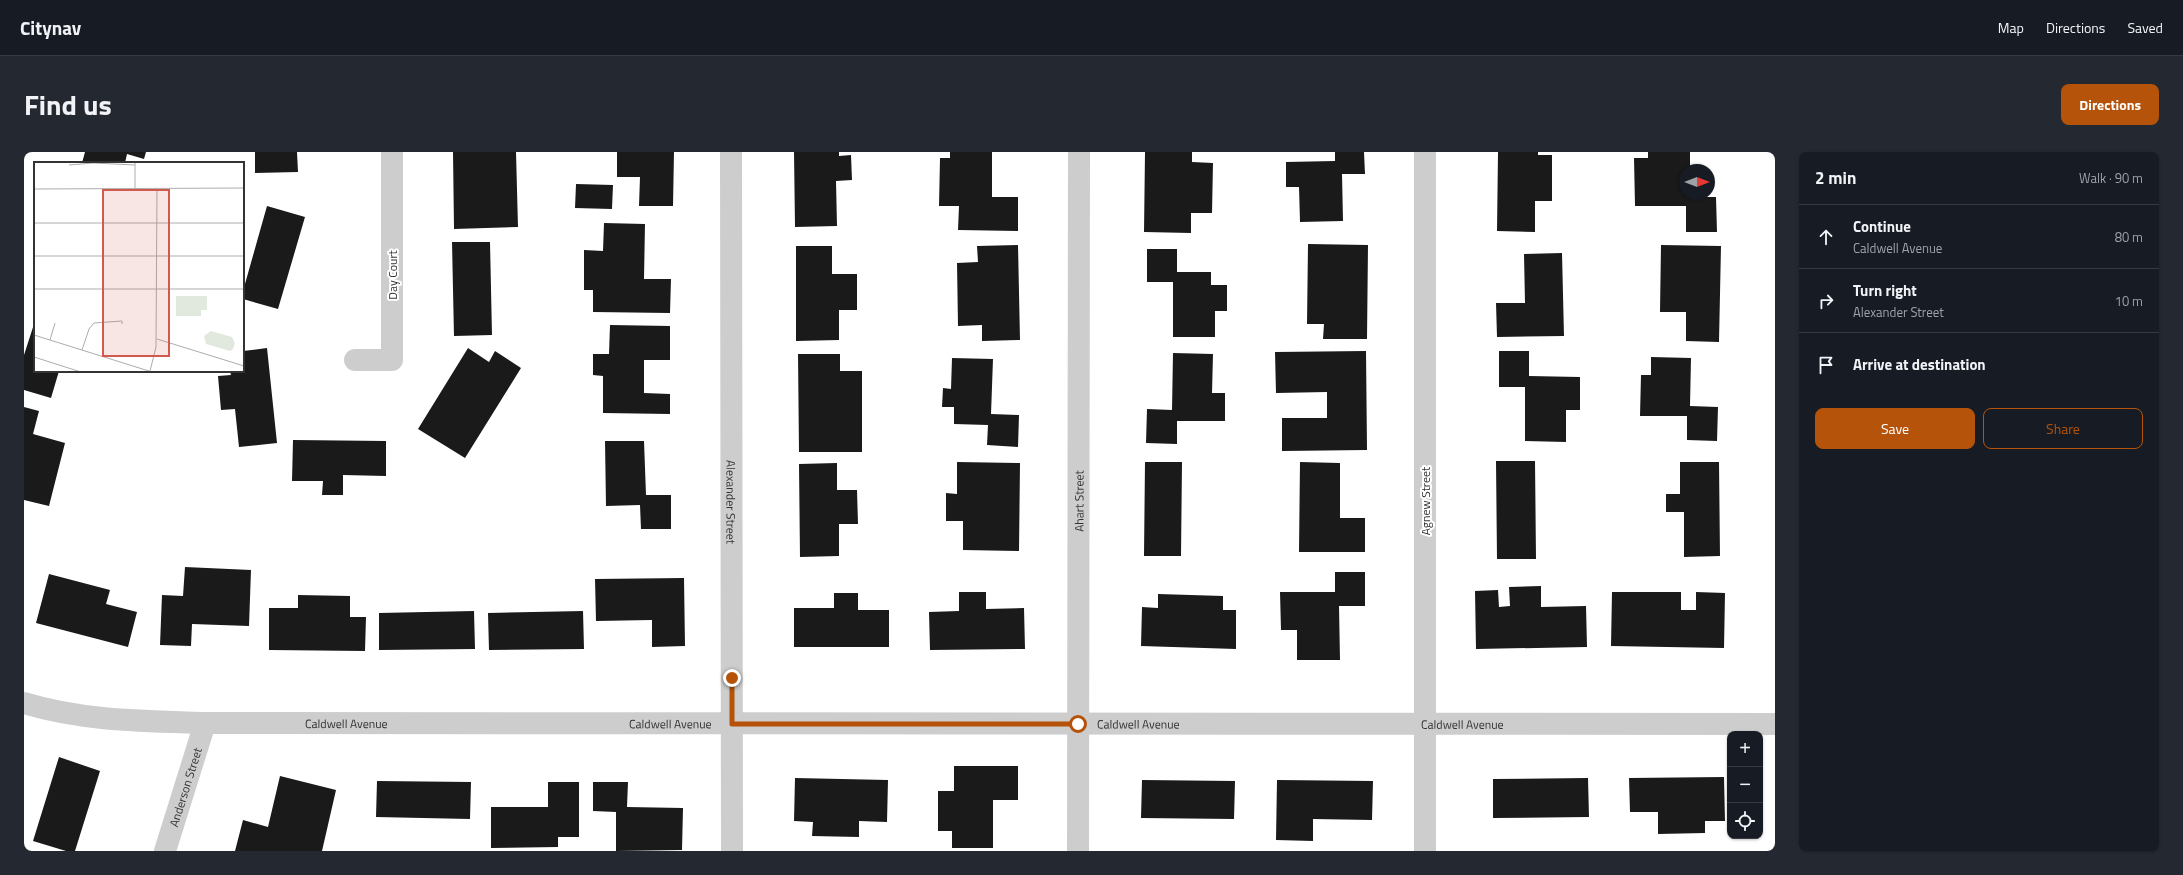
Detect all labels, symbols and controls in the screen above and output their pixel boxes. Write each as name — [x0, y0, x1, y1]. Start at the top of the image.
text: Citynav — [20, 13, 81, 42]
text: Map — [1998, 17, 2024, 38]
text: Directions — [2046, 17, 2105, 38]
text: Saved — [2127, 17, 2163, 38]
text: Find us — [24, 83, 112, 126]
button: Directions — [2061, 84, 2159, 125]
inset map — [34, 162, 244, 372]
north arrow — [1679, 164, 1715, 200]
text: 2 min — [1815, 165, 1856, 191]
text: Walk · 90 m — [2079, 168, 2143, 188]
text: Continue — [1853, 215, 1911, 238]
icon: ahead — [1815, 226, 1837, 248]
text: 80 m — [2115, 227, 2143, 247]
text: Caldwell Avenue — [1853, 238, 1942, 258]
street label: Day Court — [383, 249, 402, 300]
text: Turn right — [1853, 279, 1917, 302]
icon: right — [1815, 290, 1837, 312]
text: 10 m — [2115, 291, 2143, 311]
text: Alexander Street — [1853, 302, 1944, 322]
text: Arrive at destination — [1853, 353, 1986, 376]
icon: arrive — [1815, 354, 1837, 376]
button: Save — [1815, 408, 1975, 449]
button: Share — [1983, 408, 2143, 449]
street label: Alexander Street — [722, 460, 741, 545]
street label: Agnew Street — [1416, 466, 1435, 535]
street label: Ahart Street — [1069, 469, 1088, 532]
route end — [723, 669, 741, 687]
street label: Caldwell Avenue — [305, 714, 388, 733]
street label: Caldwell Avenue — [629, 714, 712, 733]
street label: Caldwell Avenue — [1097, 714, 1180, 733]
street label: Caldwell Avenue — [1421, 714, 1504, 733]
route start — [1069, 715, 1087, 733]
map controls — [1727, 731, 1763, 839]
button: + — [1727, 731, 1763, 767]
street label: Anderson Street — [164, 744, 207, 829]
button: − — [1727, 767, 1763, 803]
button: locate — [1727, 803, 1763, 839]

